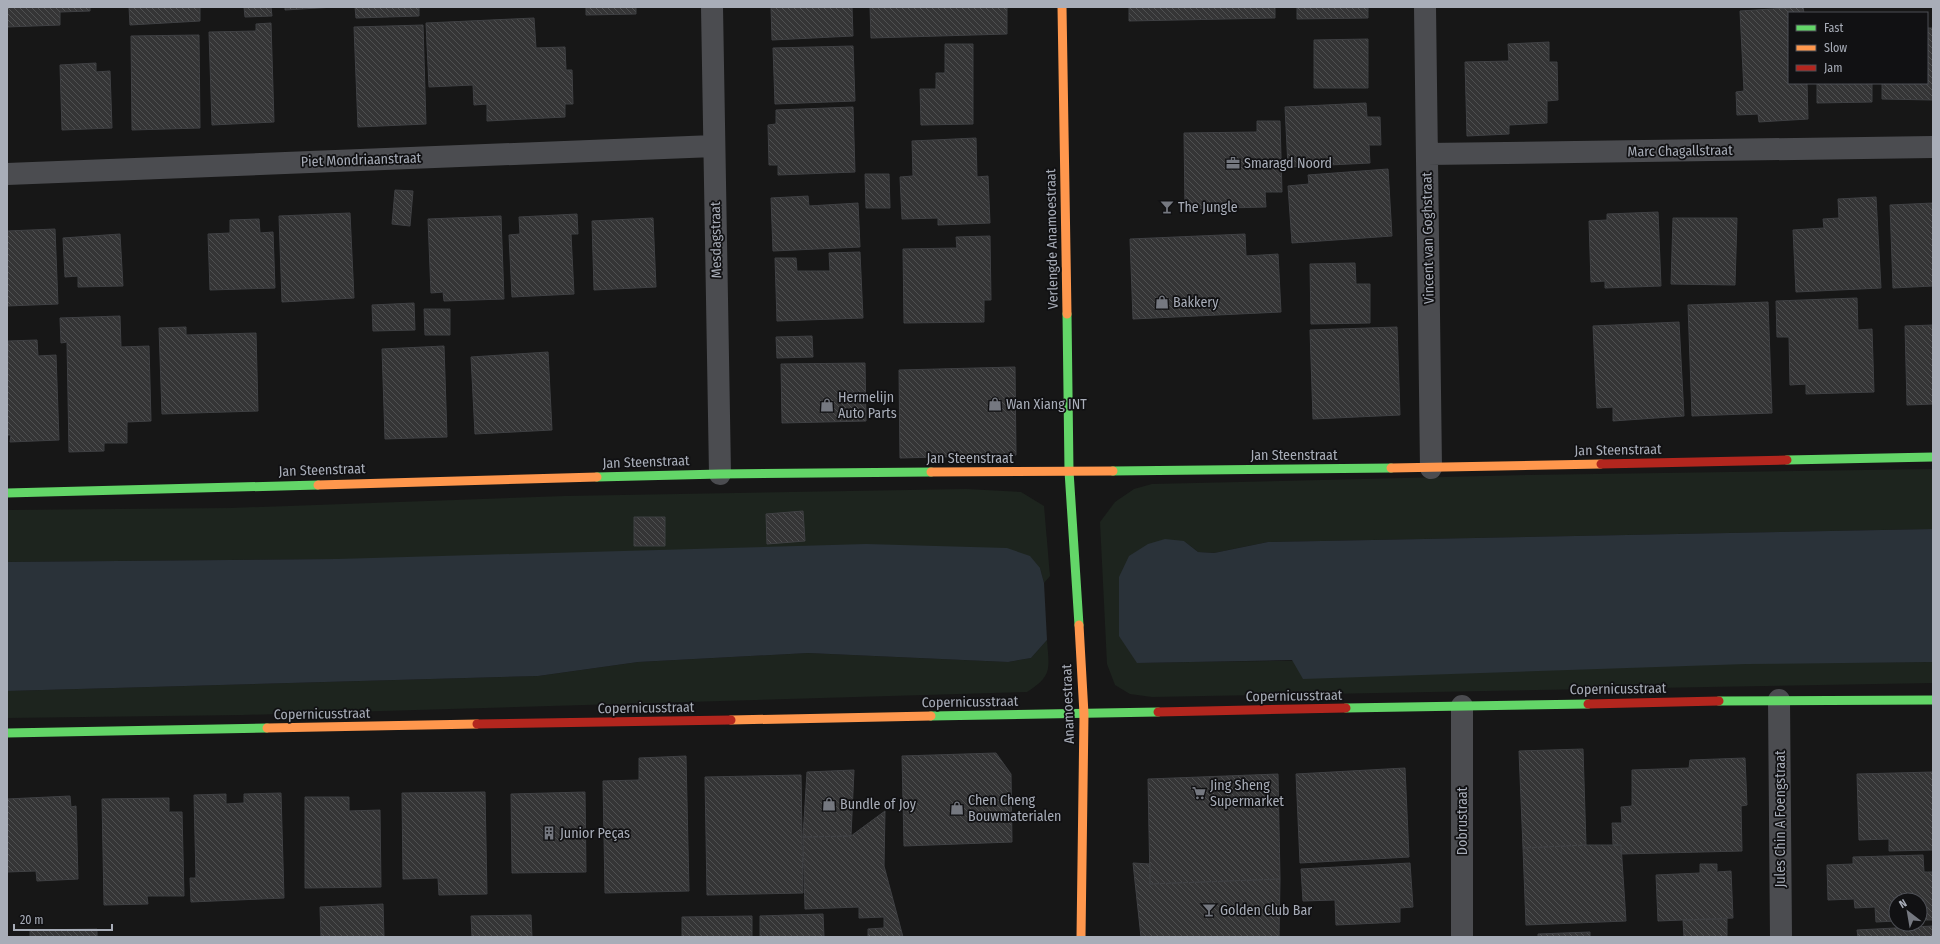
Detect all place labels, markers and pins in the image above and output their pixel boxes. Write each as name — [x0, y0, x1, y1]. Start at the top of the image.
office icon: Smaragd Noord — [1225, 155, 1241, 171]
place label: Smaragd Noord — [1244, 155, 1332, 172]
bar icon: The Jungle — [1159, 199, 1175, 215]
place label: The Jungle — [1178, 199, 1238, 216]
shop icon: Bakkery — [1154, 294, 1170, 310]
place label: Bakkery — [1173, 294, 1219, 311]
place label: Hermelijn Auto Parts — [838, 389, 897, 422]
shop icon: Wan Xiang INT — [987, 396, 1003, 412]
place label: Wan Xiang INT — [1006, 396, 1087, 413]
shop icon: Hermelijn Auto Parts — [819, 397, 835, 413]
place label: Jing Sheng Supermarket — [1210, 777, 1284, 810]
supermarket icon: Jing Sheng Supermarket — [1191, 785, 1207, 801]
place label: Chen Cheng Bouwmaterialen — [968, 792, 1061, 825]
shop icon: Bundle of Joy — [821, 796, 837, 812]
place label: Bundle of Joy — [840, 796, 917, 813]
shop icon: Chen Cheng Bouwmaterialen — [949, 800, 965, 816]
building icon: Junior Peças — [541, 825, 557, 841]
place label: Junior Peças — [560, 825, 630, 842]
bar icon: Golden Club Bar — [1201, 902, 1217, 918]
place label: Golden Club Bar — [1220, 902, 1312, 919]

